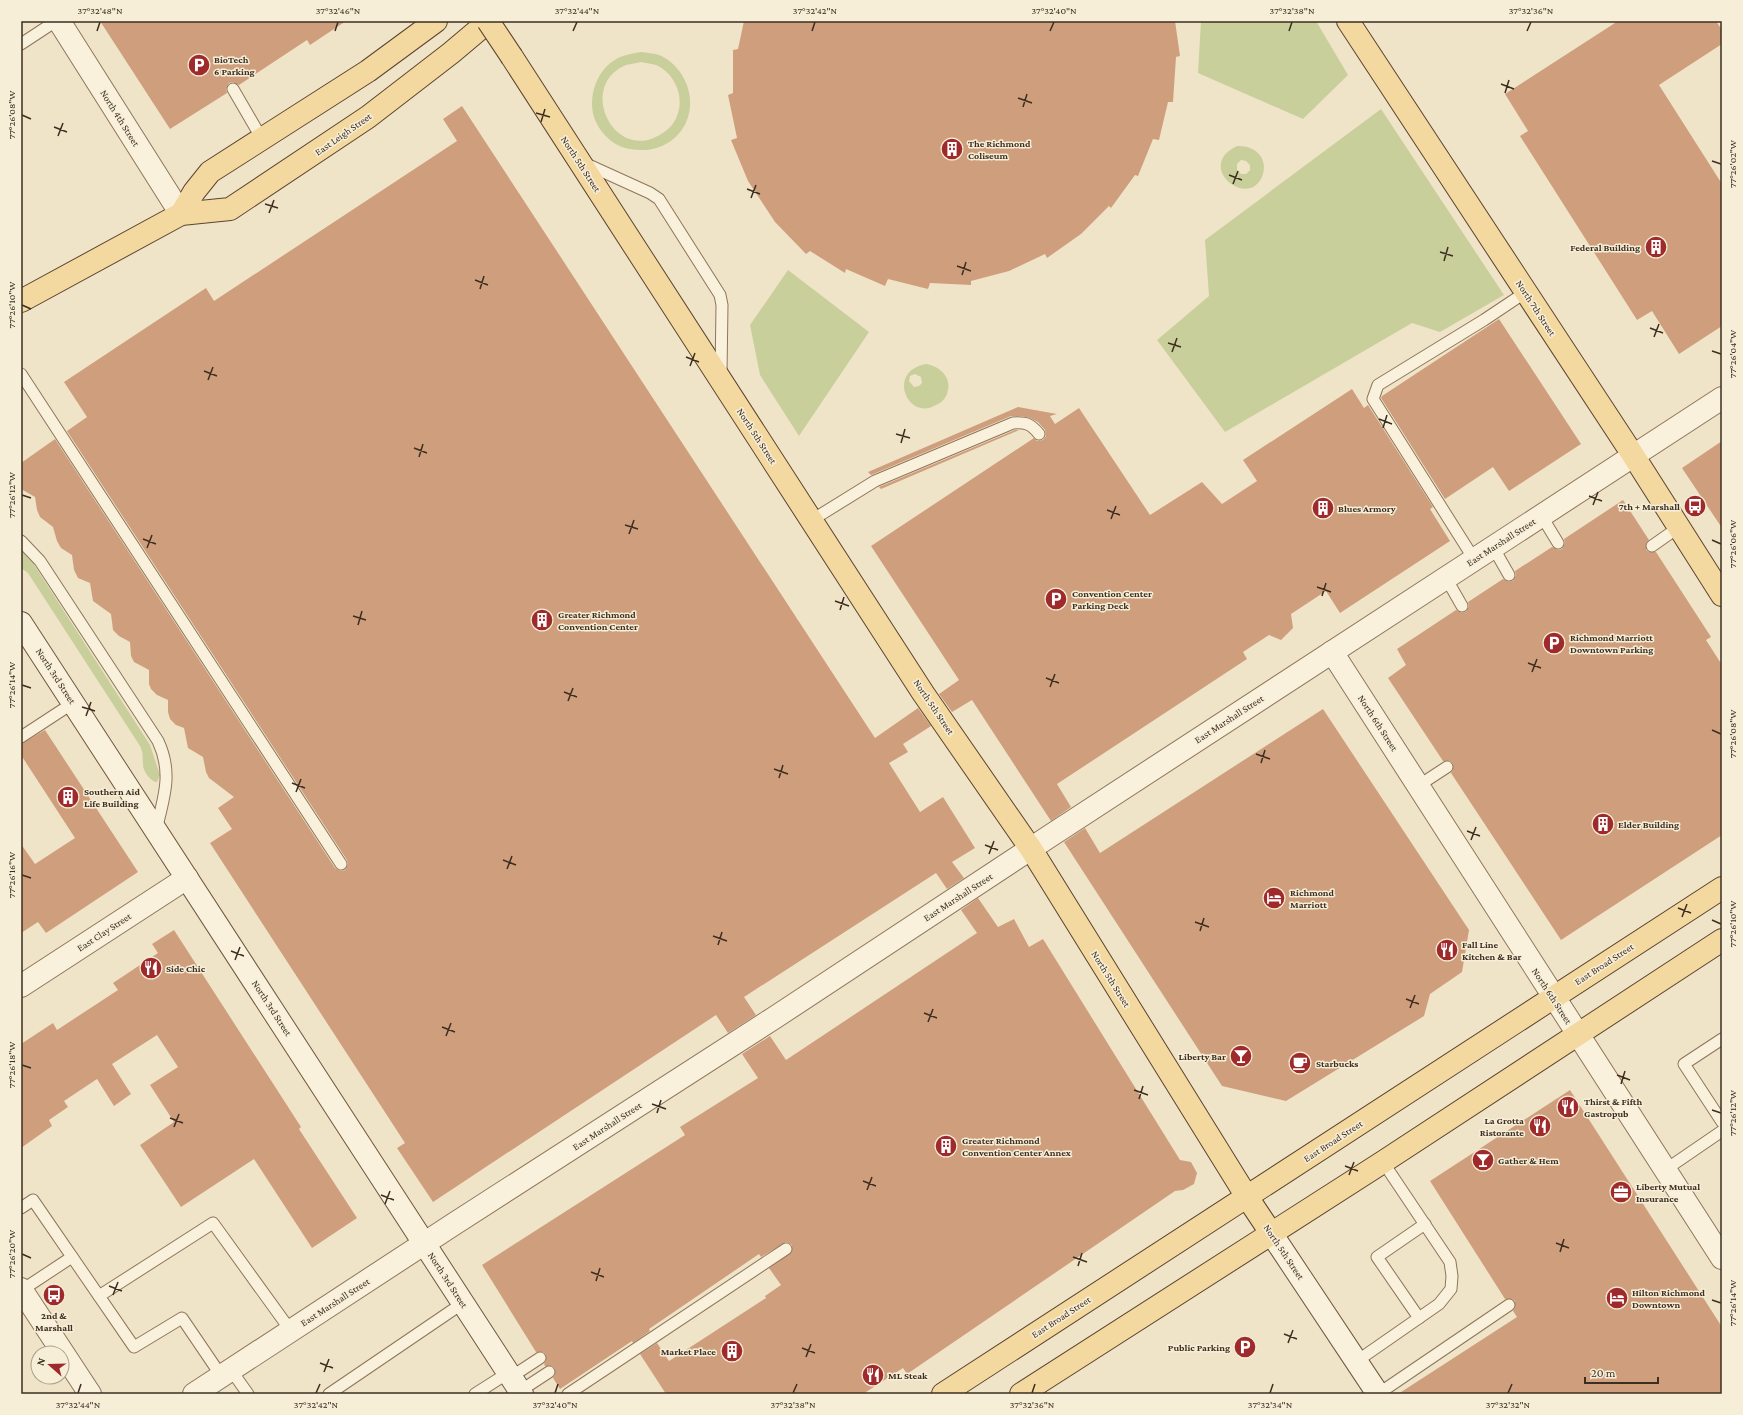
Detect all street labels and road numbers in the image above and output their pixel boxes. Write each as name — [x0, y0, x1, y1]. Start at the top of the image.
street label: North 4th Street — [98, 88, 142, 149]
street label: East Leigh Street — [313, 110, 374, 158]
street label: North 5th Street — [559, 134, 603, 195]
street label: North 7th Street — [1514, 278, 1558, 338]
street label: North 5th Street — [735, 406, 779, 467]
street label: East Marshall Street — [1464, 515, 1538, 568]
street label: North 3rd Street — [34, 646, 78, 707]
street label: North 5th Street — [911, 677, 957, 737]
street label: East Marshall Street — [1192, 692, 1266, 745]
street label: North 6th Street — [1356, 693, 1401, 754]
street label: East Marshall Street — [921, 870, 995, 923]
street label: East Clay Street — [75, 910, 134, 954]
street label: East Broad Street — [1572, 940, 1636, 987]
street label: North 5th Street — [1089, 949, 1133, 1010]
street label: North 6th Street — [1530, 966, 1575, 1027]
street label: North 3rd Street — [250, 978, 294, 1039]
street label: East Marshall Street — [570, 1099, 644, 1152]
street label: East Broad Street — [1301, 1117, 1365, 1164]
street label: North 5th Street — [1261, 1222, 1307, 1282]
street label: North 3rd Street — [426, 1250, 470, 1311]
street label: East Marshall Street — [298, 1275, 372, 1328]
street label: East Broad Street — [1029, 1293, 1093, 1340]

